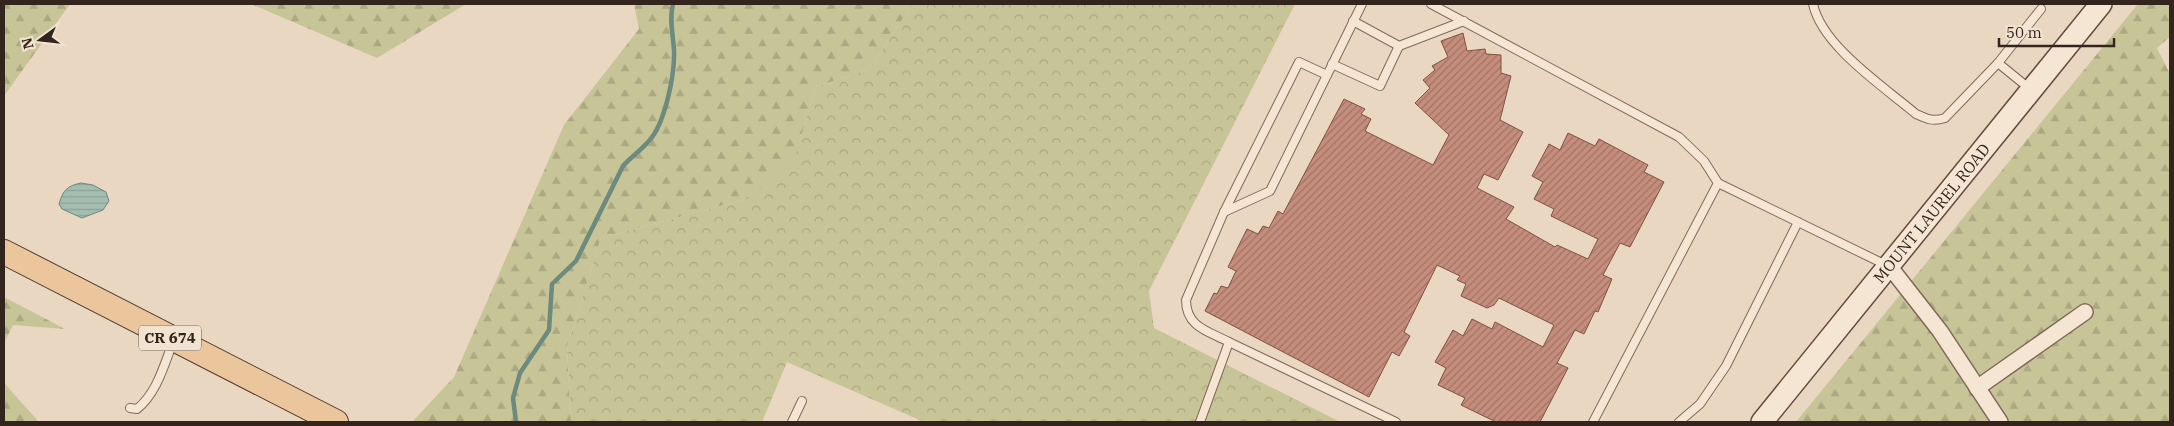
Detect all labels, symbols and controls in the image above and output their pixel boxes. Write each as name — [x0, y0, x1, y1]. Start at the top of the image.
north arrow — [15, 15, 65, 65]
scale bar — [1999, 15, 2114, 47]
text: 50 m — [2006, 23, 2042, 42]
text: N — [17, 36, 38, 51]
street label: MOUNT LAUREL ROAD — [1869, 139, 1994, 287]
road number: CR 674 — [139, 326, 201, 350]

